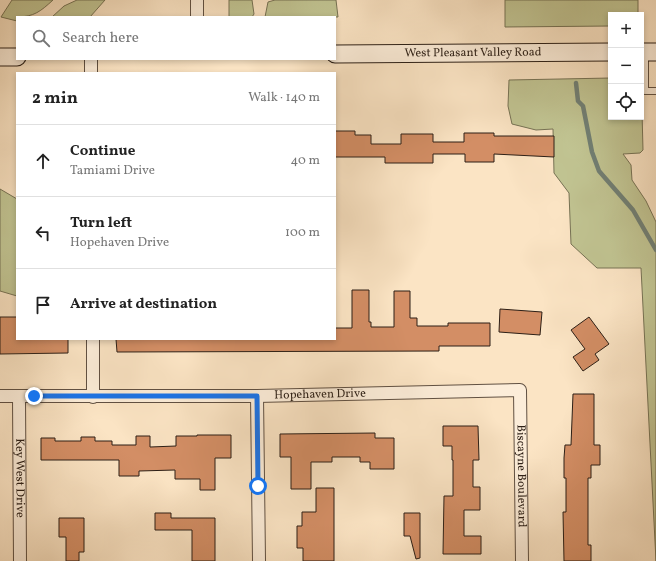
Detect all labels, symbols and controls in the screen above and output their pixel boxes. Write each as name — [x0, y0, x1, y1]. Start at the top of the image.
map controls — [608, 12, 644, 120]
button: + — [608, 12, 644, 48]
search box — [16, 16, 336, 60]
icon: search — [30, 27, 52, 49]
text: Search here — [62, 28, 139, 49]
street label: West Pleasant Valley Road — [404, 45, 542, 61]
button: − — [608, 48, 644, 84]
button: locate — [608, 84, 644, 120]
text: 2 min — [32, 87, 78, 110]
text: Walk · 140 m — [248, 89, 320, 107]
text: Continue — [70, 141, 135, 162]
icon: ahead — [32, 150, 54, 172]
text: 40 m — [291, 152, 320, 170]
text: Tamiami Drive — [70, 162, 155, 180]
text: Turn left — [70, 213, 132, 234]
icon: left — [32, 222, 54, 244]
text: 100 m — [285, 224, 320, 242]
text: Hopehaven Drive — [70, 234, 169, 252]
icon: arrive — [32, 294, 54, 316]
text: Arrive at destination — [70, 294, 217, 315]
street label: Hopehaven Drive — [274, 386, 366, 404]
route end — [25, 387, 43, 405]
street label: Biscayne Boulevard — [512, 424, 530, 528]
street label: Key West Drive — [11, 438, 28, 518]
route start — [249, 477, 267, 495]

